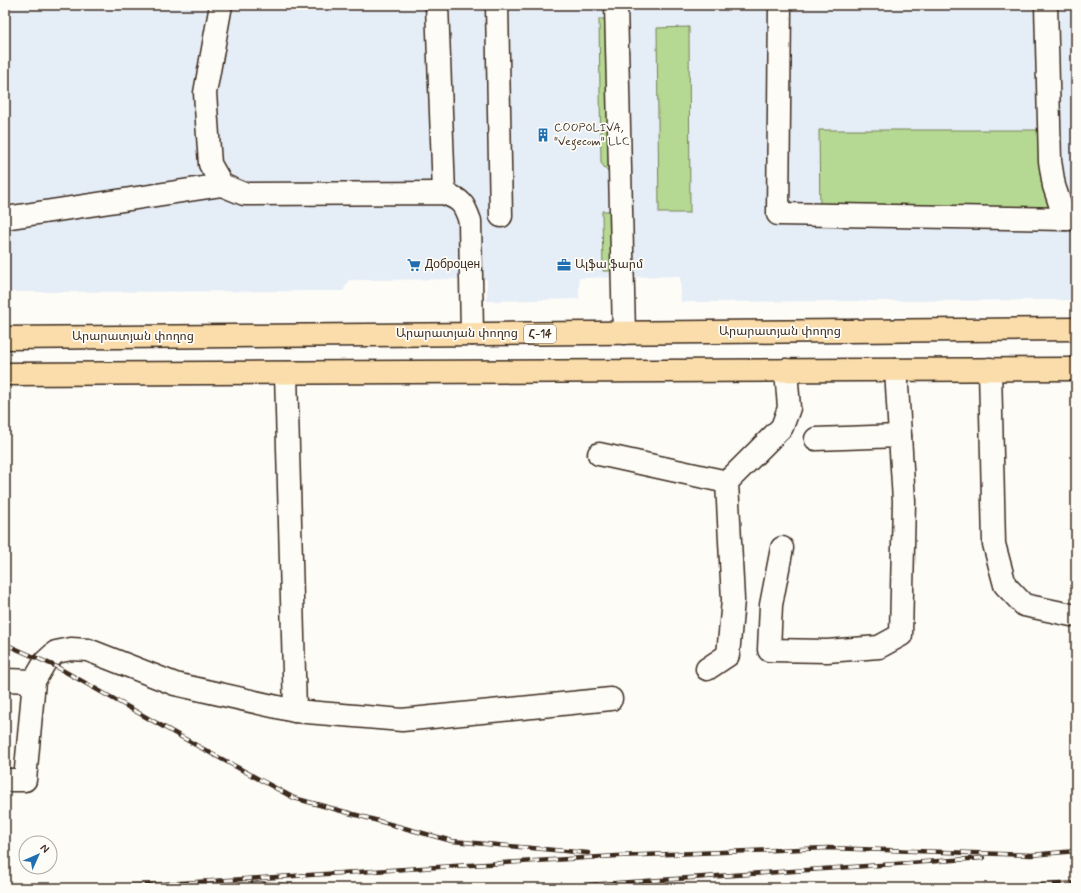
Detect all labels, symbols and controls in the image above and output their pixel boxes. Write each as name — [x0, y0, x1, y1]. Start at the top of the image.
place label: COOPOLIVA, "Vegecom" LLC — [554, 120, 630, 151]
building icon: COOPOLIVA, "Vegecom" LLC — [535, 127, 551, 143]
supermarket icon: Доброцен — [406, 257, 422, 273]
place label: Доброцен — [425, 257, 480, 273]
office icon: Ալֆա ֆարմ — [556, 257, 572, 273]
place label: Ալֆա ֆարմ — [575, 257, 643, 273]
street label: Արարատյան փողոց — [719, 324, 841, 340]
road number: Հ-14 — [524, 325, 556, 343]
street label: Արարատյան փողոց — [396, 326, 518, 342]
street label: Արարատյան փողոց — [72, 329, 194, 345]
north arrow — [18, 835, 58, 875]
text: N — [37, 841, 52, 856]

